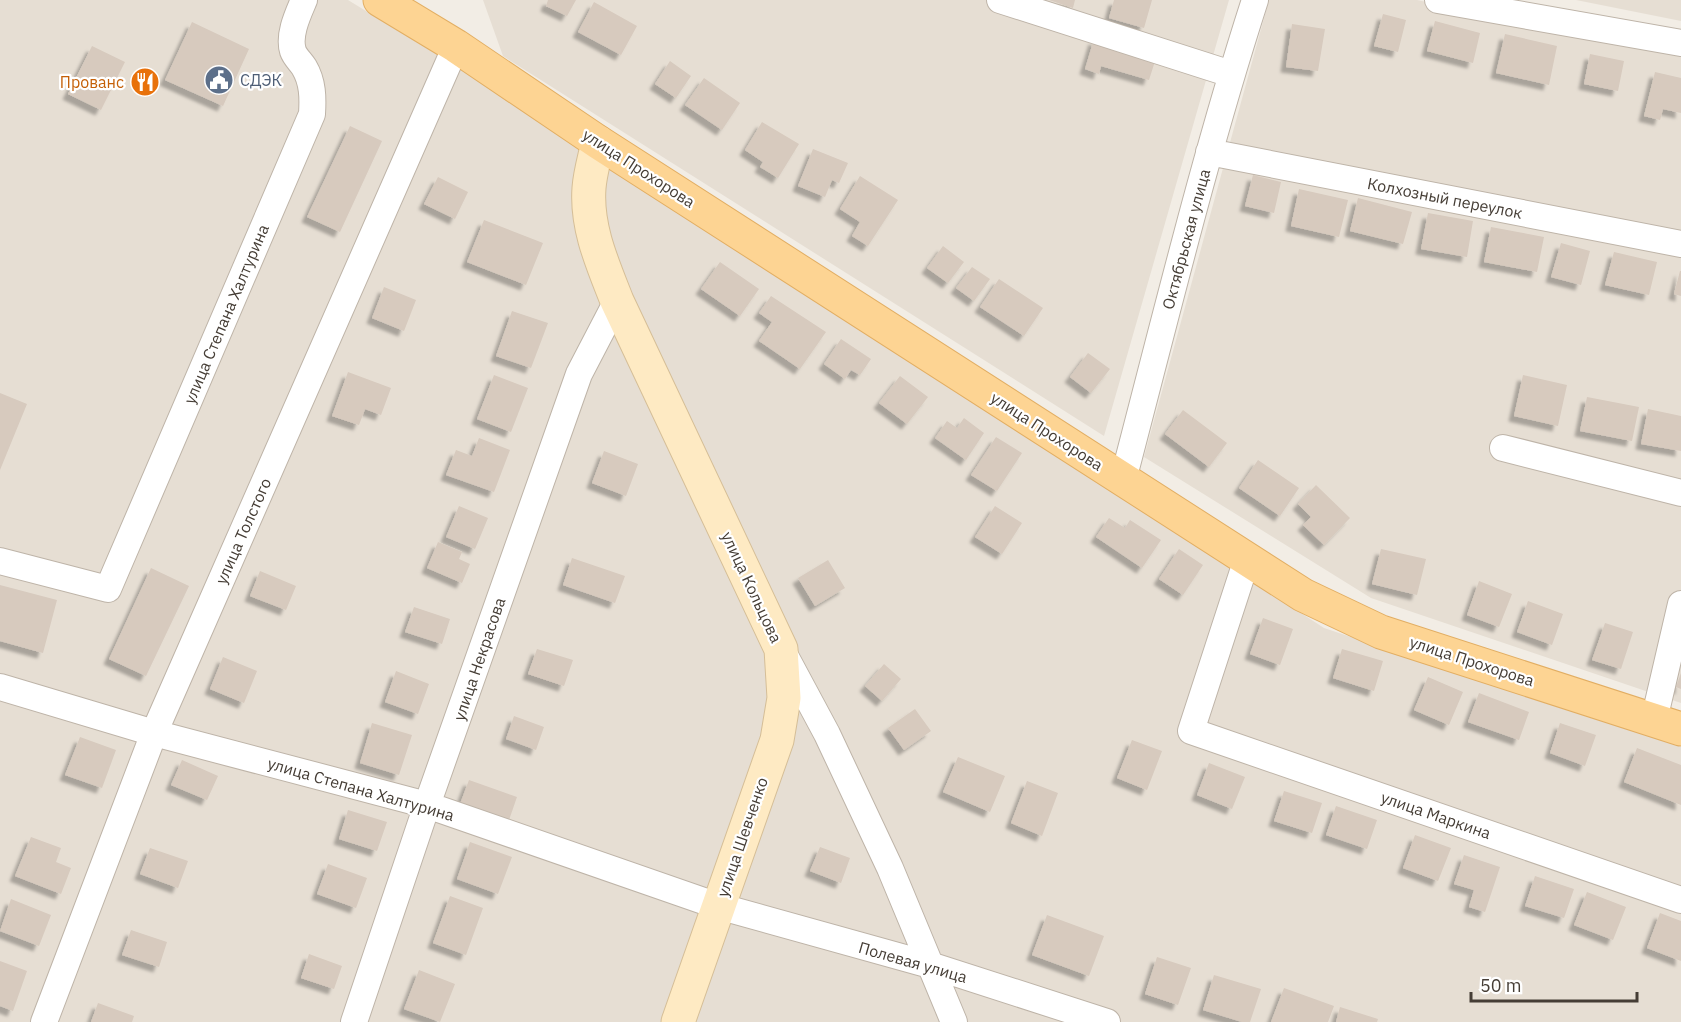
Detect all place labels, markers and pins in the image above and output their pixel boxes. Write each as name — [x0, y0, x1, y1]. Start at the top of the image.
public building icon: СДЭК — [203, 64, 235, 96]
restaurant icon: Прованс — [129, 66, 161, 98]
place label: СДЭК — [240, 70, 282, 90]
place label: Прованс — [60, 72, 124, 92]

